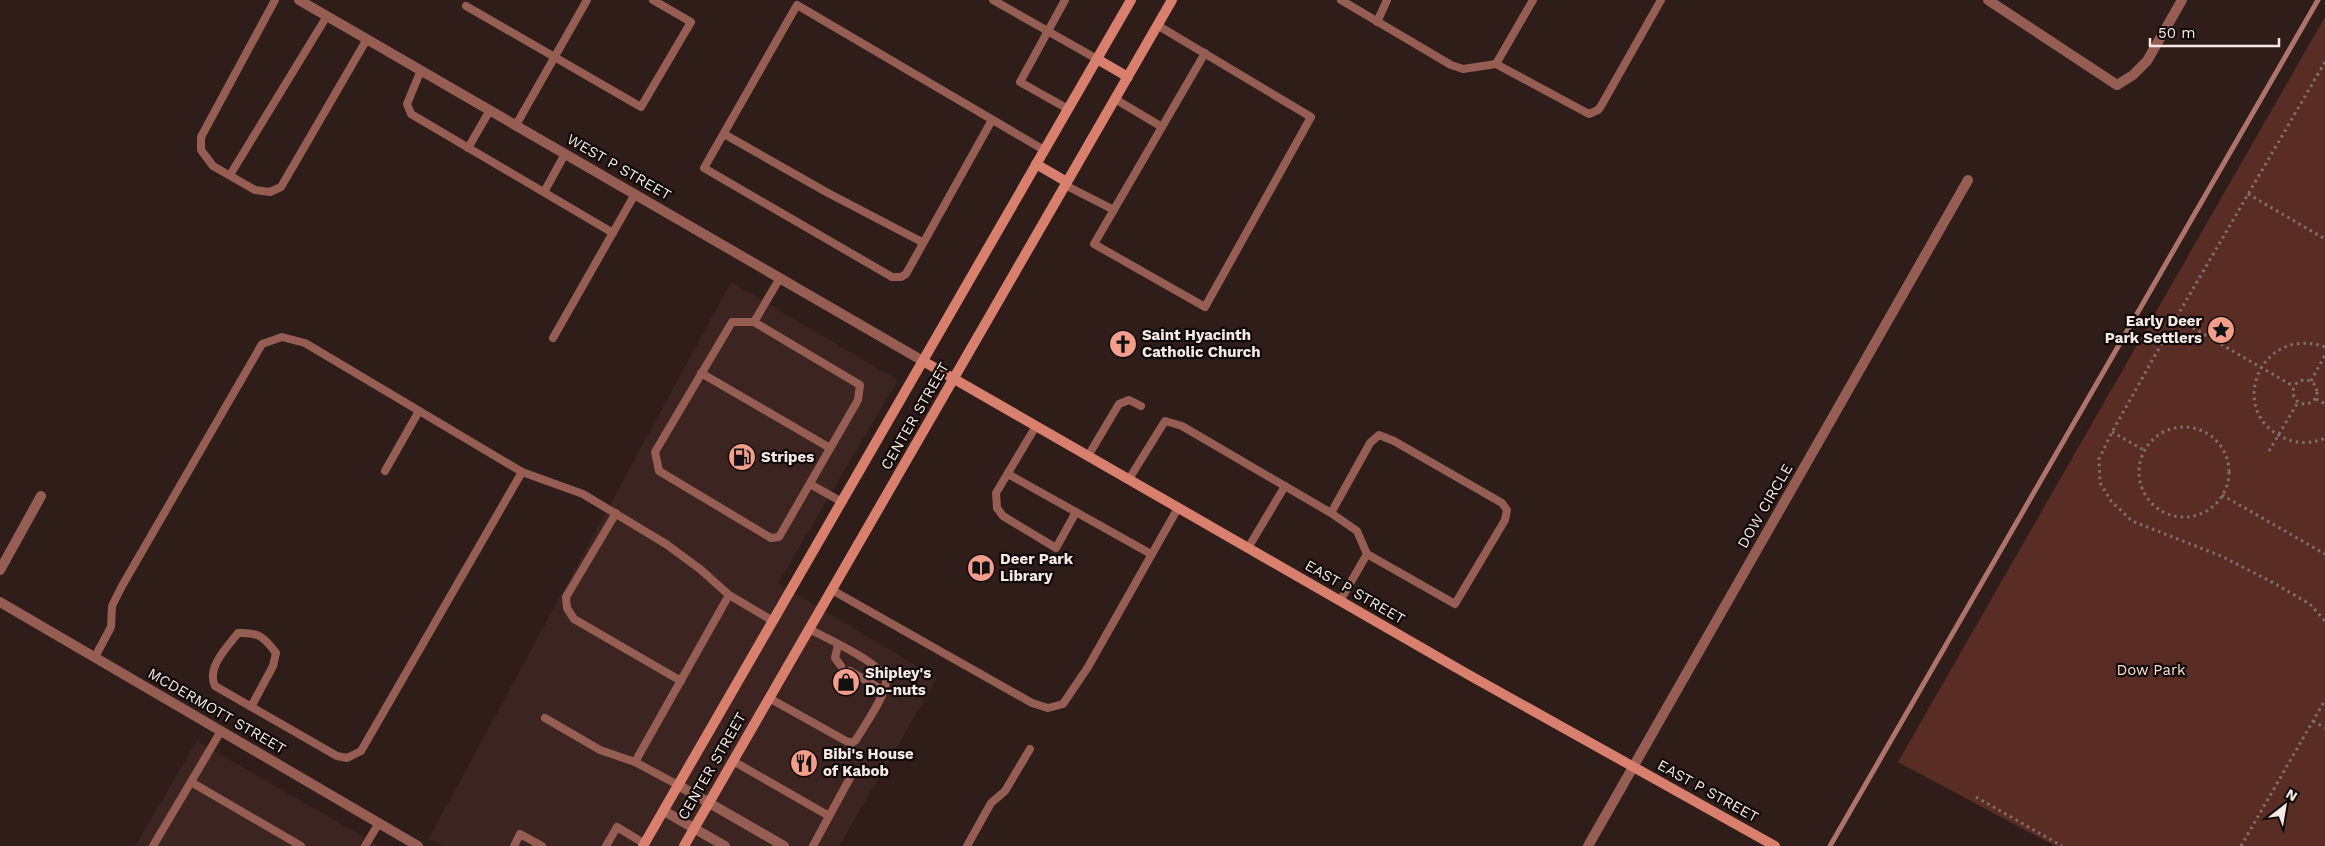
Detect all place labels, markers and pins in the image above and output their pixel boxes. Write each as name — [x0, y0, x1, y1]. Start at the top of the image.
place label: Early Deer Park Settlers — [2105, 312, 2203, 347]
place icon: Early Deer Park Settlers — [2206, 315, 2236, 345]
place label: Saint Hyacinth Catholic Church — [1142, 326, 1261, 361]
church icon: Saint Hyacinth Catholic Church — [1108, 329, 1138, 359]
fuel station icon: Stripes — [727, 442, 757, 472]
place label: Stripes — [761, 448, 814, 466]
place label: Deer Park Library — [1000, 550, 1074, 585]
library icon: Deer Park Library — [966, 553, 996, 583]
place label: Shipley's Do-nuts — [865, 664, 931, 699]
shop icon: Shipley's Do-nuts — [831, 667, 861, 697]
place label: Bibi's House of Kabob — [823, 745, 914, 780]
restaurant icon: Bibi's House of Kabob — [789, 748, 819, 778]

